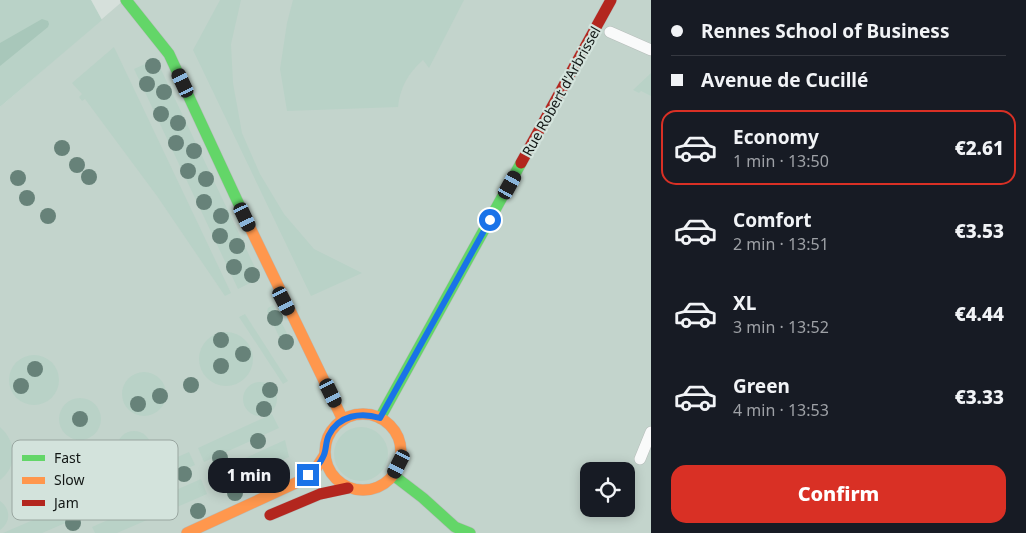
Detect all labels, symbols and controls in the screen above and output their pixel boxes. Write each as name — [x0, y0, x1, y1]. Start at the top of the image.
text: Rennes School of Business — [701, 18, 949, 44]
street label: Rue Robert d'Arbrissel — [517, 23, 605, 159]
car — [169, 66, 196, 100]
text: Avenue de Cucillé — [701, 67, 868, 93]
text: Economy — [733, 124, 819, 150]
icon: car — [673, 125, 718, 170]
text: €2.61 — [955, 135, 1004, 161]
text: 1 min · 13:50 — [733, 150, 829, 172]
car — [496, 168, 523, 202]
car — [231, 200, 258, 234]
text: Comfort — [733, 207, 812, 233]
icon: car — [673, 208, 718, 253]
route start — [479, 209, 501, 231]
text: €3.53 — [955, 218, 1004, 244]
text: 2 min · 13:51 — [733, 233, 829, 255]
car — [270, 284, 297, 318]
text: XL — [733, 290, 756, 316]
icon: car — [673, 291, 718, 336]
text: €4.44 — [955, 301, 1004, 327]
text: 3 min · 13:52 — [733, 316, 829, 338]
text: Green — [733, 373, 790, 399]
icon: car — [673, 374, 718, 419]
car — [317, 376, 344, 410]
text: €3.33 — [955, 384, 1004, 410]
text: 4 min · 13:53 — [733, 399, 829, 421]
legend — [12, 440, 178, 520]
car — [385, 447, 412, 481]
text: Fast — [54, 448, 81, 467]
callout: 1 min — [208, 458, 290, 492]
map controls — [580, 462, 635, 517]
button: locate — [580, 462, 635, 517]
text: 1 min — [227, 464, 271, 486]
route end — [297, 464, 319, 486]
button: Confirm — [671, 465, 1006, 523]
text: Slow — [54, 470, 85, 489]
text: Jam — [52, 493, 79, 512]

